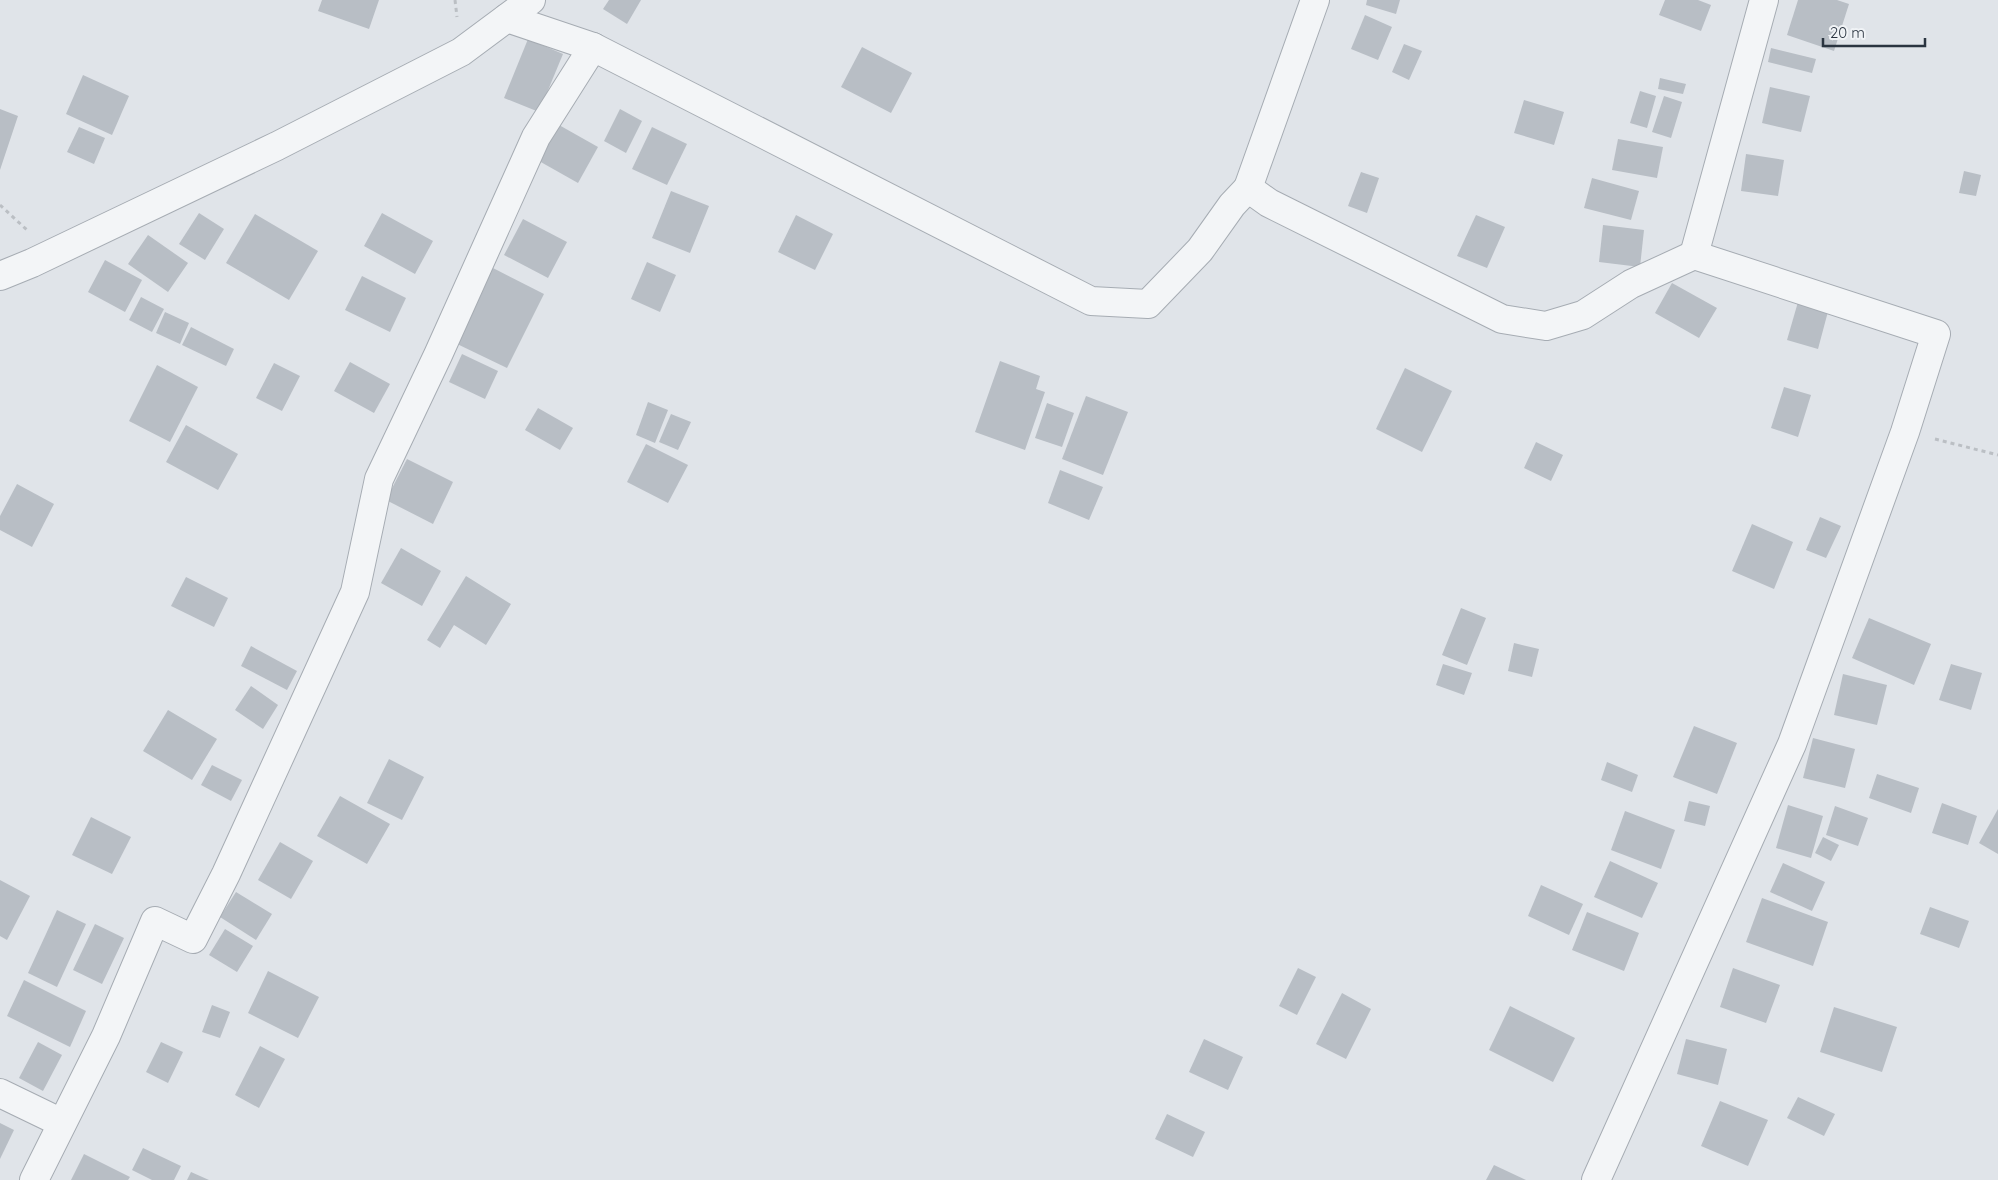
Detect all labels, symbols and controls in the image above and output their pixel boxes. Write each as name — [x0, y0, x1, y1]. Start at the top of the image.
scale bar — [1823, 15, 1926, 47]
text: 20 m — [1830, 23, 1865, 42]

